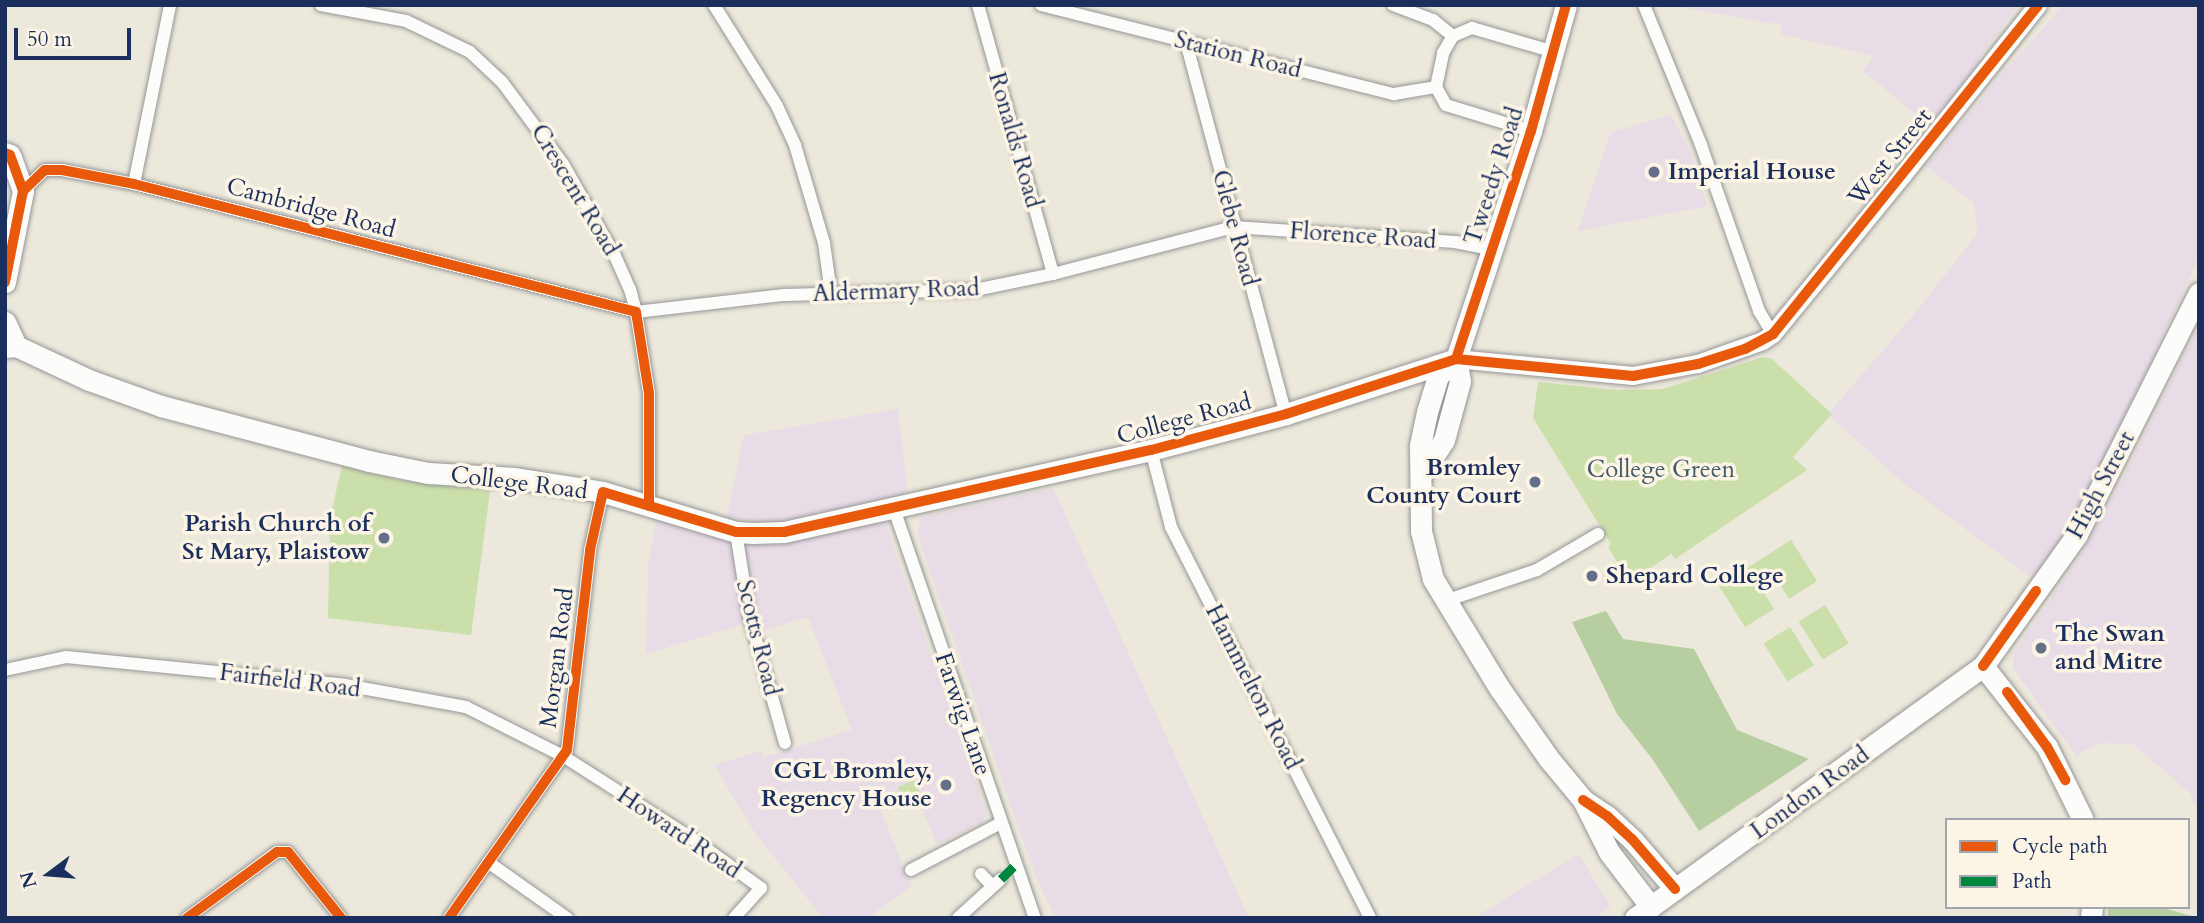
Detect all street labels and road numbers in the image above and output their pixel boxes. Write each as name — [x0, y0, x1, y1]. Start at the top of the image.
street label: Station Road — [1171, 25, 1305, 85]
street label: Ronalds Road — [982, 69, 1048, 211]
street label: West Street — [1842, 102, 1938, 212]
street label: Tweedy Road — [1458, 103, 1530, 249]
street label: Crescent Road — [524, 119, 626, 261]
street label: Glebe Road — [1206, 167, 1264, 289]
street label: Cambridge Road — [223, 172, 399, 244]
street label: Florence Road — [1289, 217, 1437, 255]
street label: Aldermary Road — [812, 274, 980, 308]
street label: College Road — [1114, 387, 1254, 451]
street label: High Street — [2061, 426, 2141, 544]
street label: College Road — [449, 460, 589, 506]
street label: Scotts Road — [730, 577, 786, 699]
street label: Morgan Road — [534, 586, 580, 730]
street label: Hammelton Road — [1199, 600, 1307, 774]
street label: Farwig Lane — [929, 649, 997, 779]
street label: Fairfield Road — [218, 658, 362, 704]
street label: London Road — [1745, 740, 1875, 846]
street label: Howard Road — [612, 781, 746, 885]

